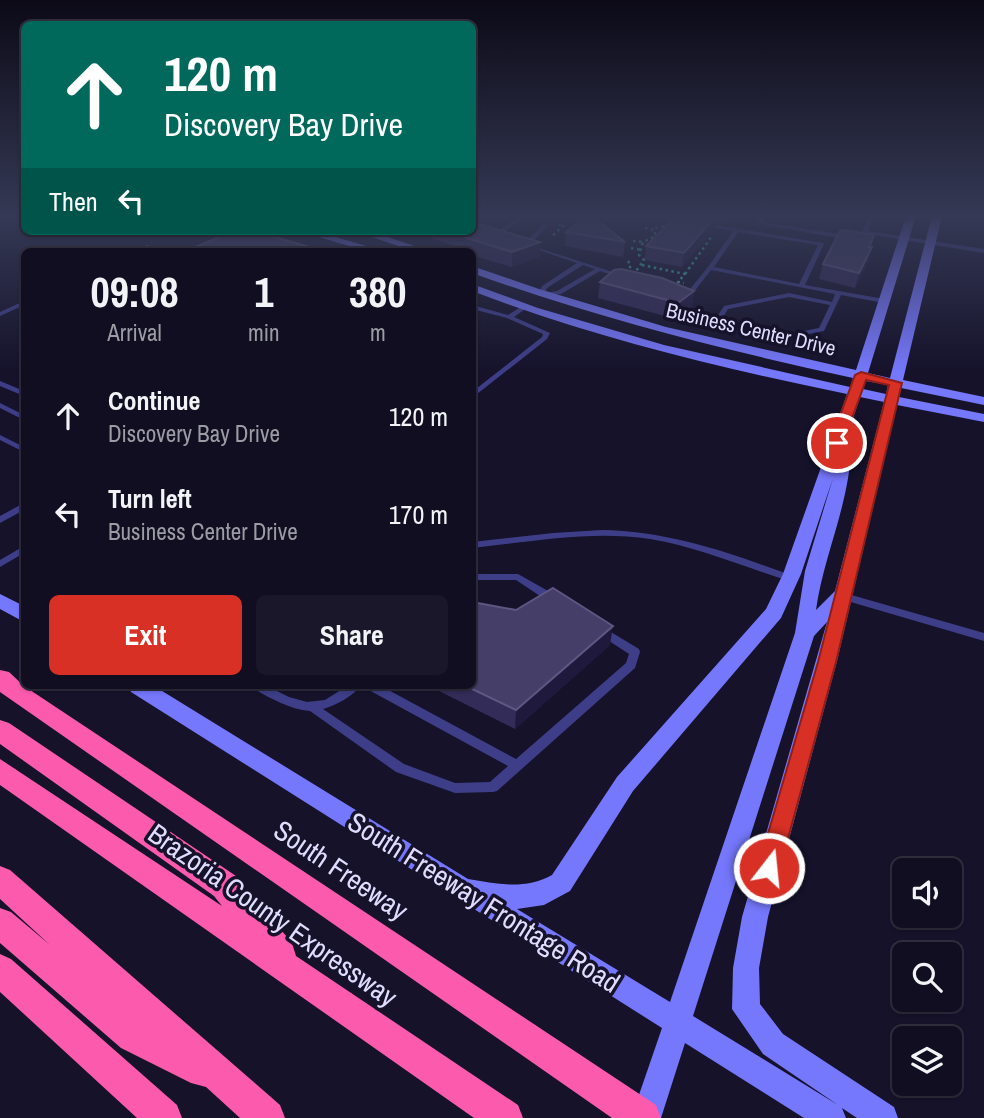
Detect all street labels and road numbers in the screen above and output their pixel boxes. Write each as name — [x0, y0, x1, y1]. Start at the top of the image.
street label: Business Center Drive — [663, 295, 839, 363]
street label: South Freeway Frontage Road — [341, 803, 627, 1001]
street label: South Freeway — [266, 811, 416, 929]
street label: Brazoria County Expressway — [141, 815, 406, 1016]

